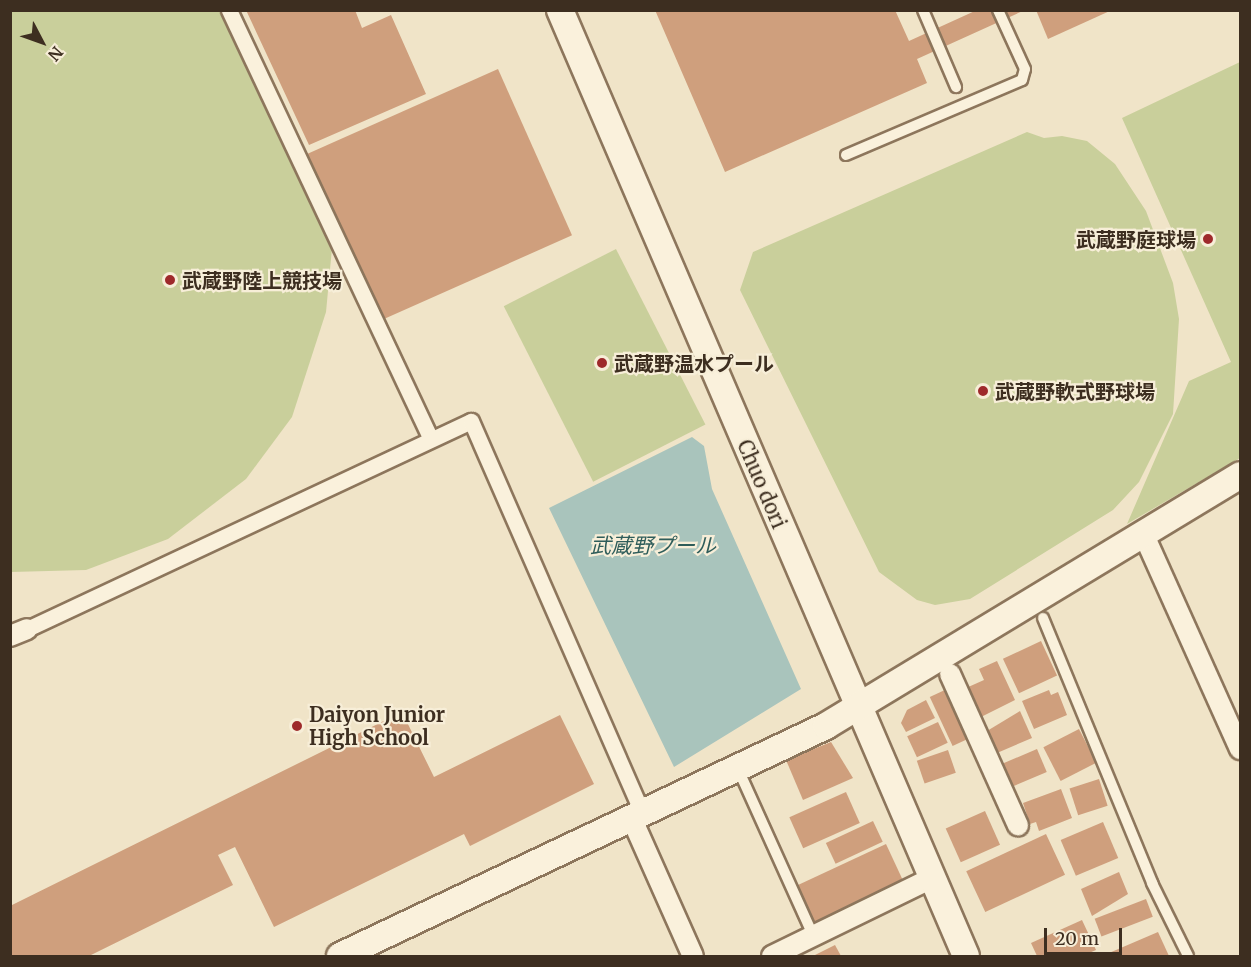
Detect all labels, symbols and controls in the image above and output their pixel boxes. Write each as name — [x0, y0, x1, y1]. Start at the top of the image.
north arrow — [12, 12, 72, 72]
text: N — [44, 42, 67, 65]
place label: 武蔵野庭球場 — [1076, 227, 1196, 251]
marker: 武蔵野庭球場 — [1201, 232, 1215, 246]
place label: 武蔵野陸上競技場 — [182, 268, 342, 292]
marker: 武蔵野陸上競技場 — [163, 273, 177, 287]
place label: 武蔵野温水プール — [614, 351, 774, 375]
marker: 武蔵野温水プール — [595, 356, 609, 370]
place label: 武蔵野軟式野球場 — [995, 379, 1155, 403]
marker: 武蔵野軟式野球場 — [976, 384, 990, 398]
street label: Chuo dori — [733, 436, 791, 532]
water label: 武蔵野プール — [590, 533, 716, 559]
place label: Daiyon Junior High School — [309, 702, 445, 749]
marker: Daiyon Junior High School — [290, 719, 304, 733]
scale bar — [1047, 916, 1125, 954]
text: 20 m — [1055, 927, 1099, 950]

